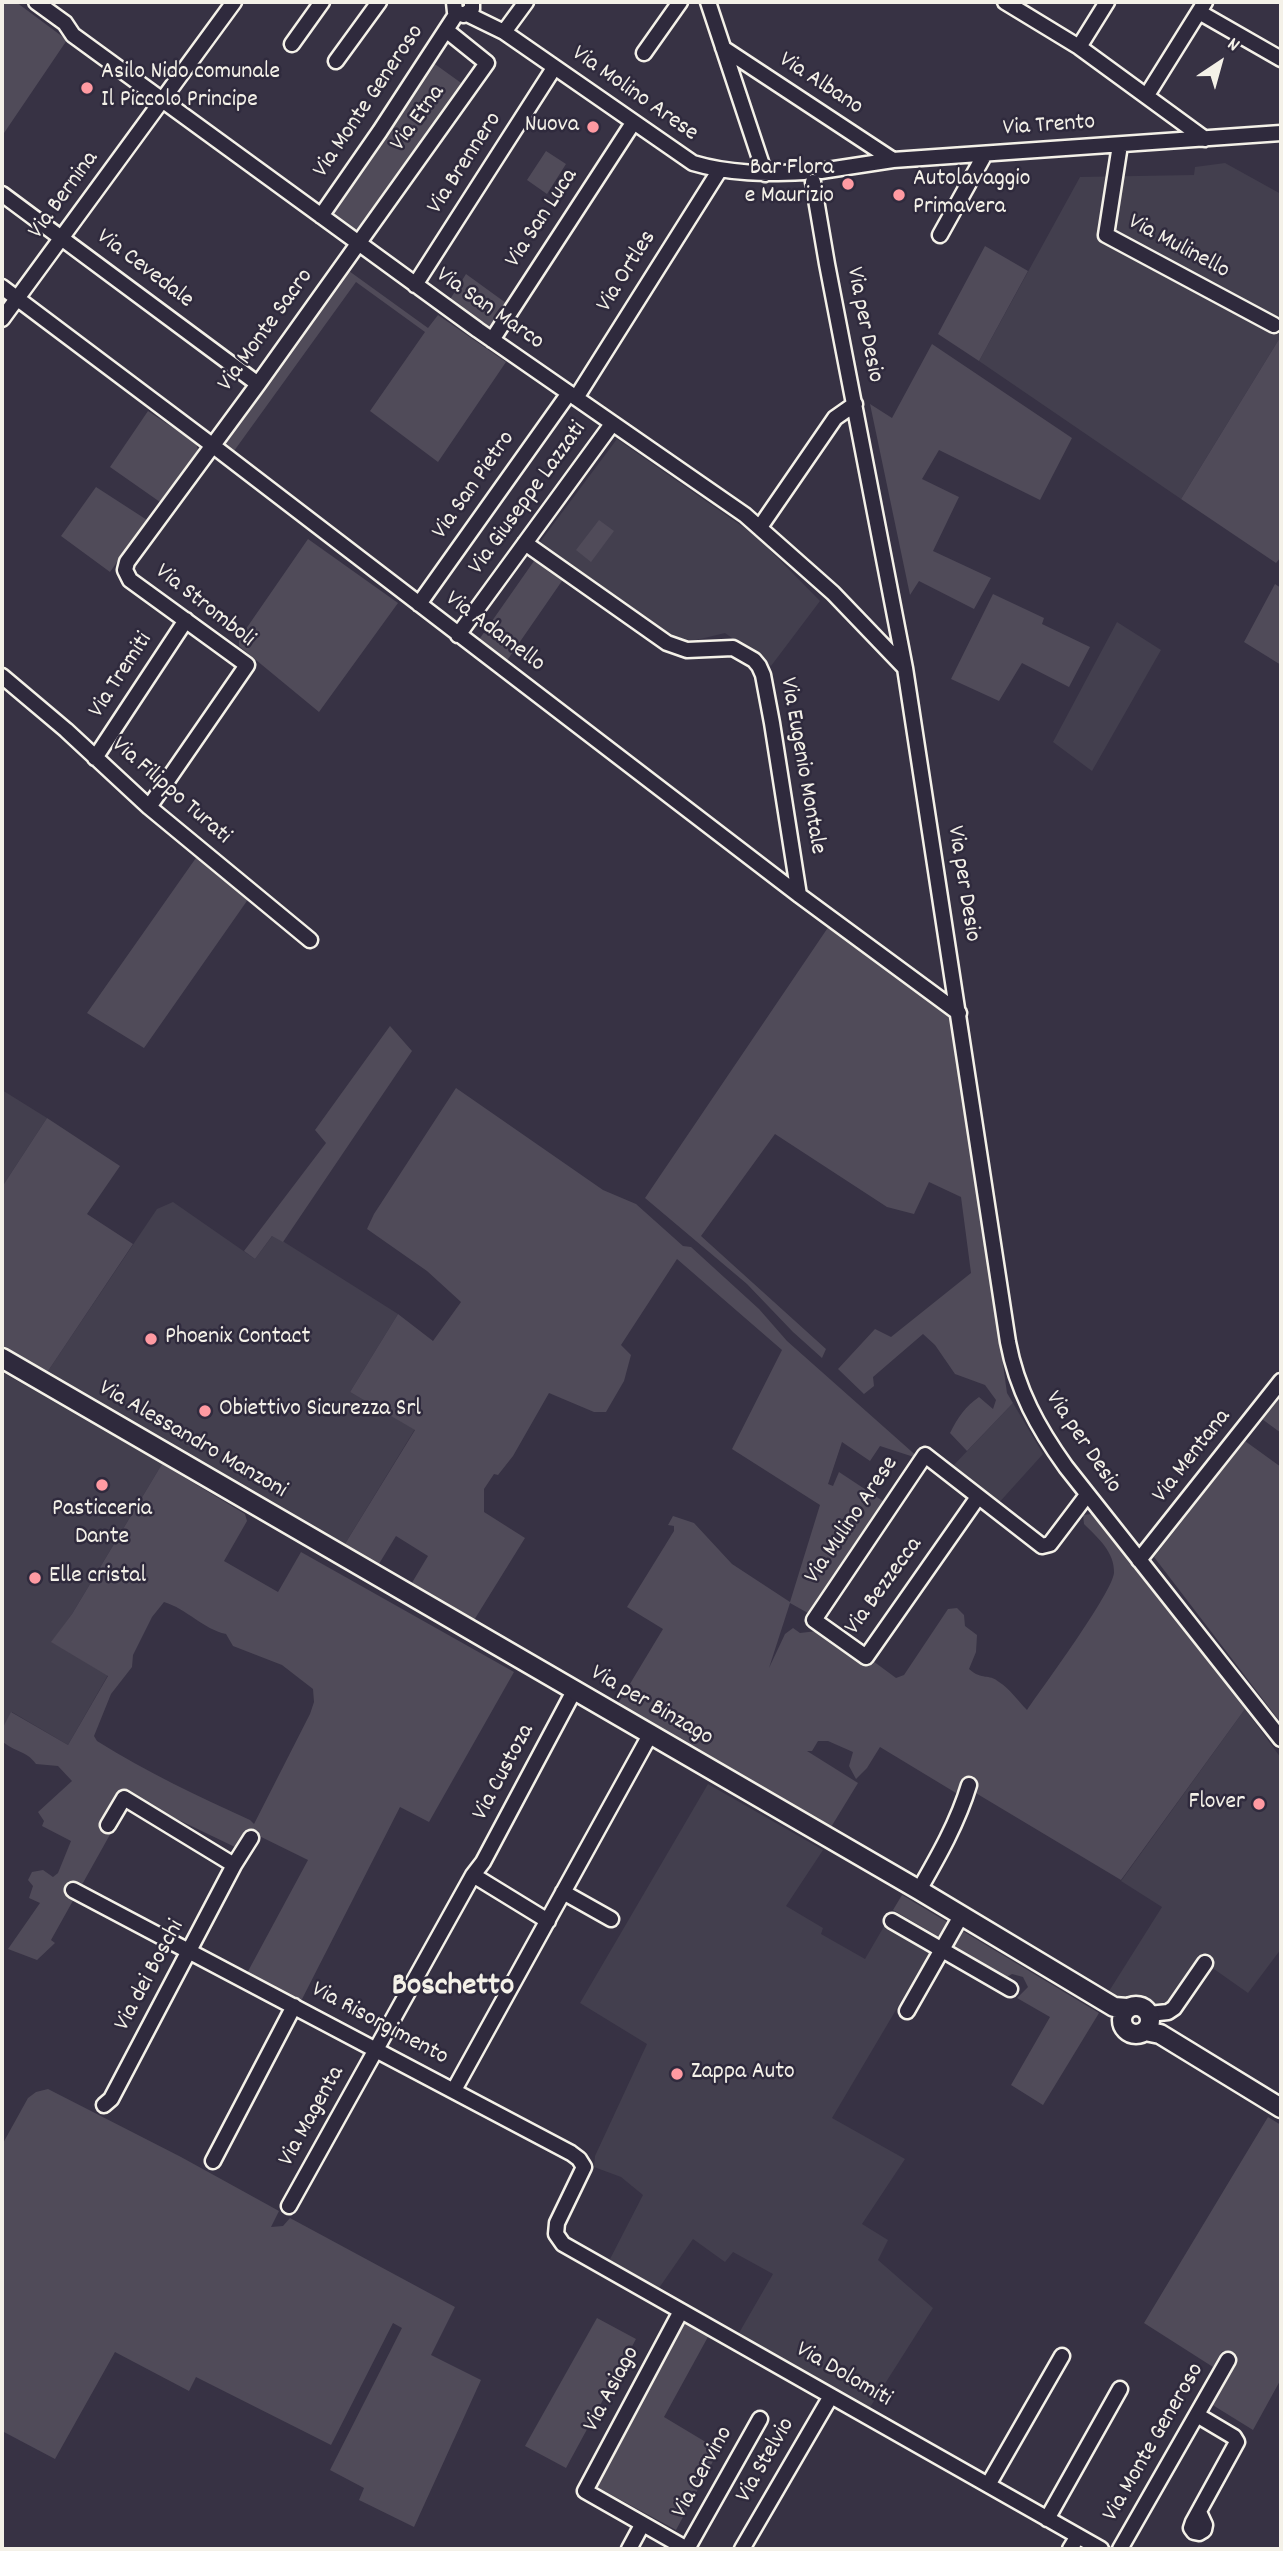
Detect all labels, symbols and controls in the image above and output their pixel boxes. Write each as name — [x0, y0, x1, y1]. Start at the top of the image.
street label: Via Monte Generoso — [308, 20, 432, 184]
north arrow — [1185, 28, 1255, 98]
text: N — [1221, 32, 1244, 59]
street label: Via Molino Arese — [565, 41, 703, 149]
street label: Via Albano — [772, 47, 868, 123]
place label: Asilo Nido comunale Il Piccolo Principe — [101, 60, 280, 116]
marker: Asilo Nido comunale Il Piccolo Principe — [79, 80, 95, 96]
street label: Via Etna — [385, 80, 453, 158]
street label: Via Brennero — [422, 108, 510, 220]
street label: Via Trento — [1002, 109, 1096, 145]
place label: Nuova — [525, 113, 579, 141]
marker: Nuova — [585, 119, 601, 135]
street label: Via Bernina — [24, 147, 106, 245]
place label: Bar Flora e Maurizio — [745, 156, 834, 212]
street label: Via San Luca — [500, 164, 586, 274]
place label: Autolavaggio Primavera — [913, 167, 1030, 223]
marker: Bar Flora e Maurizio — [840, 176, 856, 192]
marker: Autolavaggio Primavera — [891, 187, 907, 203]
street label: Via Mulinello — [1122, 209, 1234, 287]
street label: Via Cevedale — [90, 224, 198, 316]
street label: Via Ortles — [592, 226, 664, 318]
street label: Via San Marco — [429, 262, 549, 358]
street label: Via Monte Sacro — [213, 264, 321, 398]
street label: Via per Desio — [838, 265, 888, 385]
street label: Via Giuseppe Lazzati — [464, 417, 594, 581]
street label: Via San Pietro — [427, 426, 523, 546]
street label: Via Stromboli — [148, 559, 260, 655]
street label: Via Adamello — [438, 586, 550, 680]
street label: Via Tremiti — [84, 628, 160, 724]
street label: Via Eugenio Montale — [771, 675, 831, 857]
street label: Via Filippo Turati — [104, 732, 236, 852]
street label: Via per Desio — [939, 824, 985, 944]
place label: Phoenix Contact — [165, 1325, 310, 1353]
marker: Phoenix Contact — [143, 1331, 159, 1347]
street label: Via Alessandro Manzoni — [93, 1375, 291, 1507]
street label: Via per Desio — [1037, 1387, 1127, 1499]
place label: Obiettivo Sicurezza Srl — [219, 1397, 421, 1425]
marker: Obiettivo Sicurezza Srl — [197, 1403, 213, 1419]
street label: Via Mentana — [1148, 1404, 1238, 1510]
street label: Via Mulino Arese — [800, 1452, 906, 1590]
marker: Pasticceria Dante — [94, 1477, 110, 1493]
place label: Pasticceria Dante — [52, 1497, 152, 1553]
street label: Via Bezzecca — [840, 1532, 930, 1642]
place label: Elle cristal — [49, 1564, 146, 1592]
marker: Elle cristal — [27, 1570, 43, 1586]
street label: Via per Binzago — [584, 1660, 718, 1754]
street label: Via Custoza — [468, 1720, 542, 1826]
place label: Flover — [1188, 1790, 1245, 1818]
marker: Flover — [1251, 1796, 1267, 1812]
street label: Via dei Boschi — [110, 1916, 192, 2036]
district label: Boschetto — [392, 1970, 514, 2008]
street label: Via Risorgimento — [306, 1977, 452, 2073]
place label: Zappa Auto — [691, 2060, 795, 2088]
street label: Via Magenta — [274, 2062, 352, 2172]
marker: Zappa Auto — [669, 2066, 685, 2082]
street label: Via Dolomiti — [790, 2337, 896, 2415]
street label: Via Asiago — [579, 2342, 647, 2438]
street label: Via Monte Generoso — [1098, 2359, 1212, 2527]
street label: Via Stelvio — [731, 2413, 803, 2509]
street label: Via Cervino — [667, 2422, 741, 2524]

